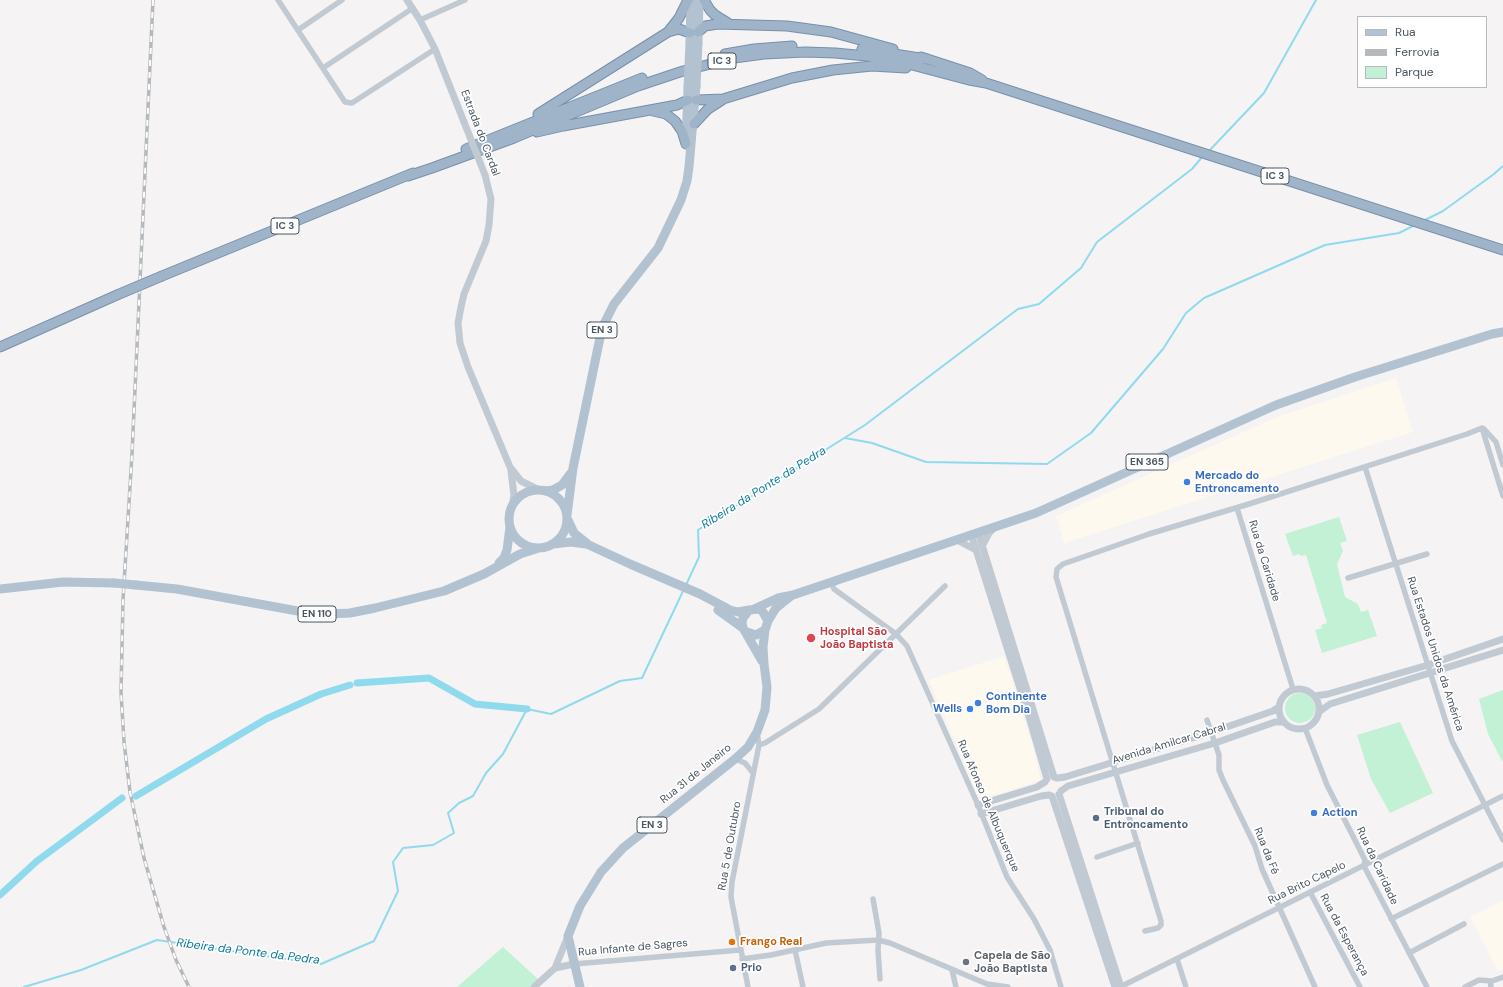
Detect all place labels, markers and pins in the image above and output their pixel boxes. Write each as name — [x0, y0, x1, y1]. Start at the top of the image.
place label: Mercado do Entroncamento — [1195, 469, 1279, 495]
marker: Mercado do Entroncamento — [1182, 477, 1192, 487]
place label: Hospital São João Baptista — [820, 625, 894, 651]
marker: Hospital São João Baptista — [805, 632, 817, 644]
place label: Continente Bom Dia — [986, 690, 1047, 716]
marker: Continente Bom Dia — [973, 698, 983, 708]
place label: Wells — [933, 702, 962, 716]
marker: Wells — [965, 704, 975, 714]
place label: Tribunal do Entroncamento — [1104, 805, 1188, 831]
place label: Action — [1322, 806, 1357, 820]
marker: Action — [1309, 808, 1319, 818]
marker: Tribunal do Entroncamento — [1091, 813, 1101, 823]
place label: Frango Real — [740, 935, 802, 949]
marker: Frango Real — [727, 937, 737, 947]
place label: Capela de São João Baptista — [974, 949, 1051, 975]
marker: Capela de São João Baptista — [961, 957, 971, 967]
place label: Prio — [741, 961, 762, 975]
marker: Prio — [728, 963, 738, 973]

